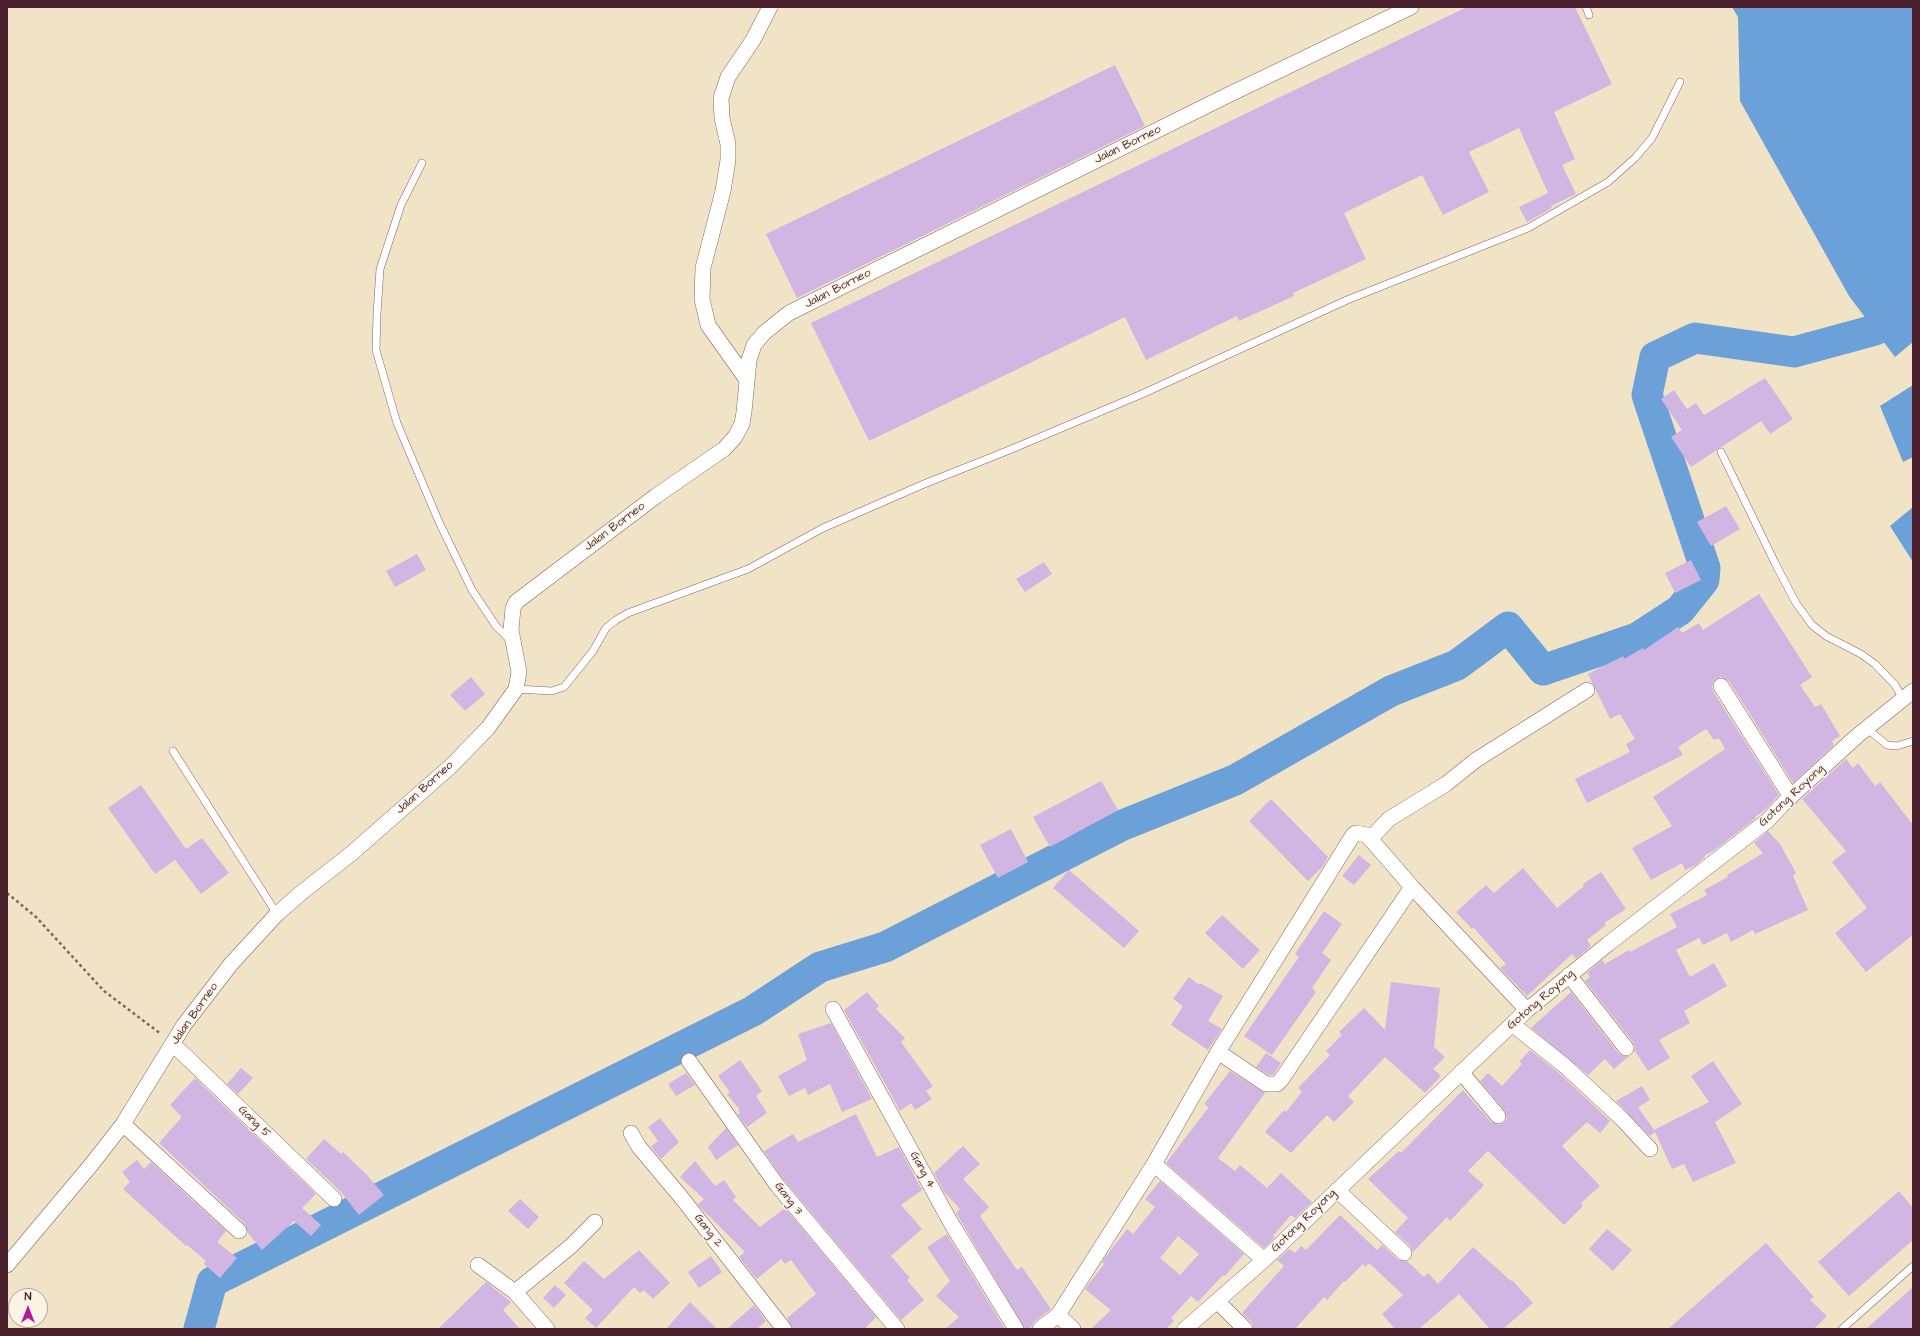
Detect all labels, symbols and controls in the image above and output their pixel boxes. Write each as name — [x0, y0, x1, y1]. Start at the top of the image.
street label: Jalan Borneo — [1092, 123, 1164, 167]
street label: Jalan Borneo — [802, 266, 874, 312]
street label: Jalan Borneo — [582, 499, 648, 555]
street label: Jalan Borneo — [393, 758, 457, 818]
street label: Gotong Royong — [1756, 762, 1828, 830]
street label: Gotong Royong — [1504, 967, 1578, 1033]
street label: Jalan Borneo — [168, 980, 222, 1048]
street label: Gang 5 — [235, 1103, 273, 1141]
street label: Gang 4 — [906, 1149, 938, 1191]
street label: Gang 3 — [771, 1180, 805, 1218]
street label: Gotong Royong — [1269, 1186, 1339, 1256]
street label: Gang 2 — [691, 1211, 725, 1251]
north arrow — [8, 1288, 48, 1328]
text: N — [25, 1289, 31, 1304]

